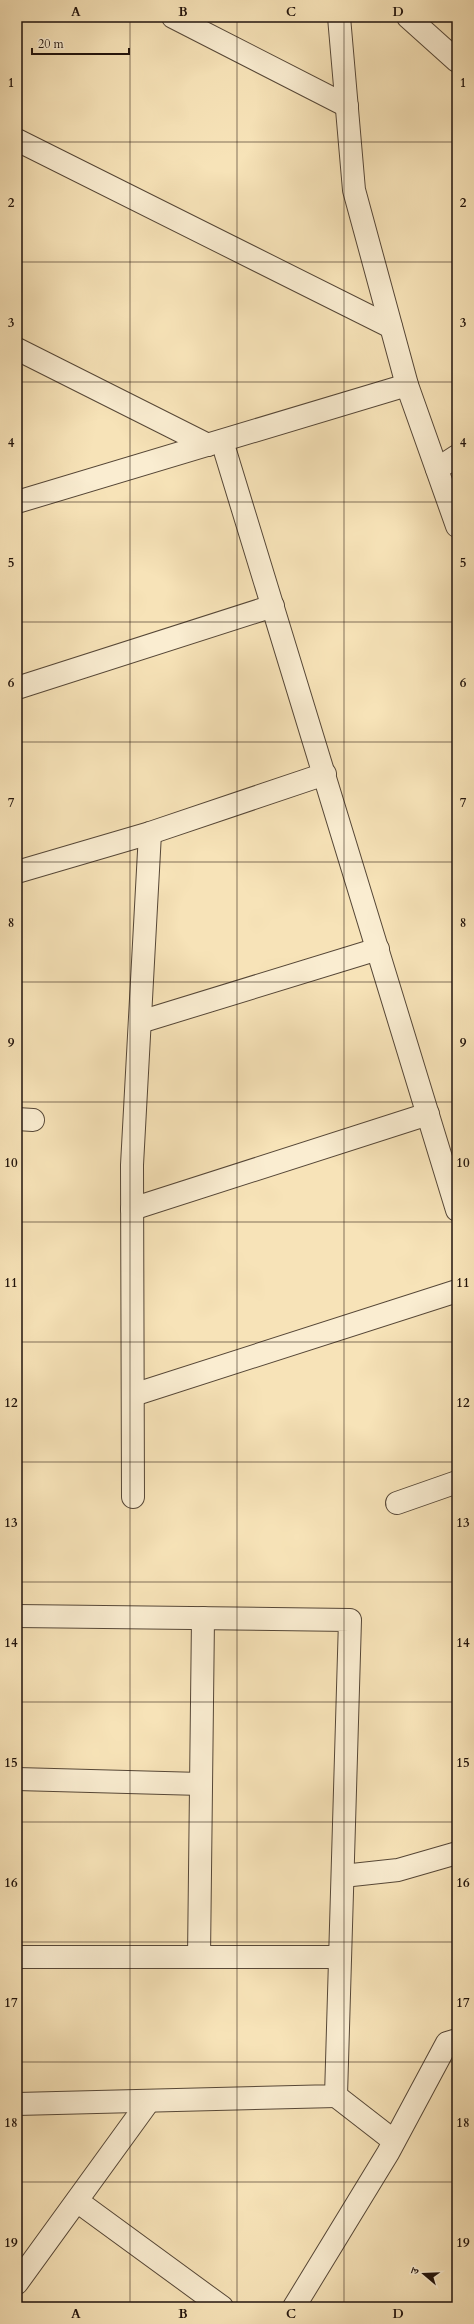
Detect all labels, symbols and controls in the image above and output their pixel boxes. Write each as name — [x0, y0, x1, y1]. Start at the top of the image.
text: A — [71, 3, 81, 21]
text: B — [178, 3, 188, 21]
text: C — [286, 3, 296, 21]
text: D — [392, 3, 404, 21]
scale bar — [32, 30, 129, 56]
text: 20 m — [38, 36, 65, 52]
text: 1 — [8, 74, 14, 92]
text: 1 — [460, 74, 466, 92]
text: 2 — [8, 194, 15, 212]
text: 2 — [460, 194, 467, 212]
text: 3 — [8, 314, 15, 332]
text: 3 — [460, 314, 467, 332]
text: 4 — [8, 434, 15, 452]
text: 4 — [460, 434, 467, 452]
text: 5 — [8, 554, 14, 572]
text: 5 — [460, 554, 466, 572]
text: 6 — [8, 674, 15, 692]
text: 6 — [460, 674, 467, 692]
text: 7 — [8, 794, 15, 812]
text: 7 — [460, 794, 467, 812]
text: 8 — [8, 914, 14, 932]
text: 8 — [460, 914, 466, 932]
text: 9 — [8, 1034, 15, 1052]
text: 9 — [460, 1034, 467, 1052]
text: 10 — [4, 1154, 18, 1172]
text: 10 — [456, 1154, 470, 1172]
text: 11 — [4, 1274, 18, 1292]
text: 11 — [456, 1274, 470, 1292]
text: 12 — [4, 1394, 18, 1412]
text: 12 — [456, 1394, 470, 1412]
text: 13 — [4, 1514, 18, 1532]
text: 13 — [456, 1514, 470, 1532]
text: 14 — [4, 1634, 18, 1652]
text: 14 — [456, 1634, 470, 1652]
text: 15 — [4, 1754, 18, 1772]
text: 15 — [456, 1754, 470, 1772]
text: 16 — [4, 1874, 18, 1892]
text: 16 — [456, 1874, 470, 1892]
text: 17 — [4, 1994, 18, 2012]
text: 17 — [456, 1994, 470, 2012]
text: 18 — [4, 2114, 18, 2132]
text: 18 — [456, 2114, 470, 2132]
text: 19 — [4, 2234, 18, 2252]
text: 19 — [456, 2234, 470, 2252]
north arrow — [404, 2254, 444, 2294]
text: उ — [407, 2264, 423, 2277]
text: A — [71, 2305, 81, 2323]
text: B — [178, 2305, 188, 2323]
text: C — [286, 2305, 296, 2323]
text: D — [392, 2305, 404, 2323]

